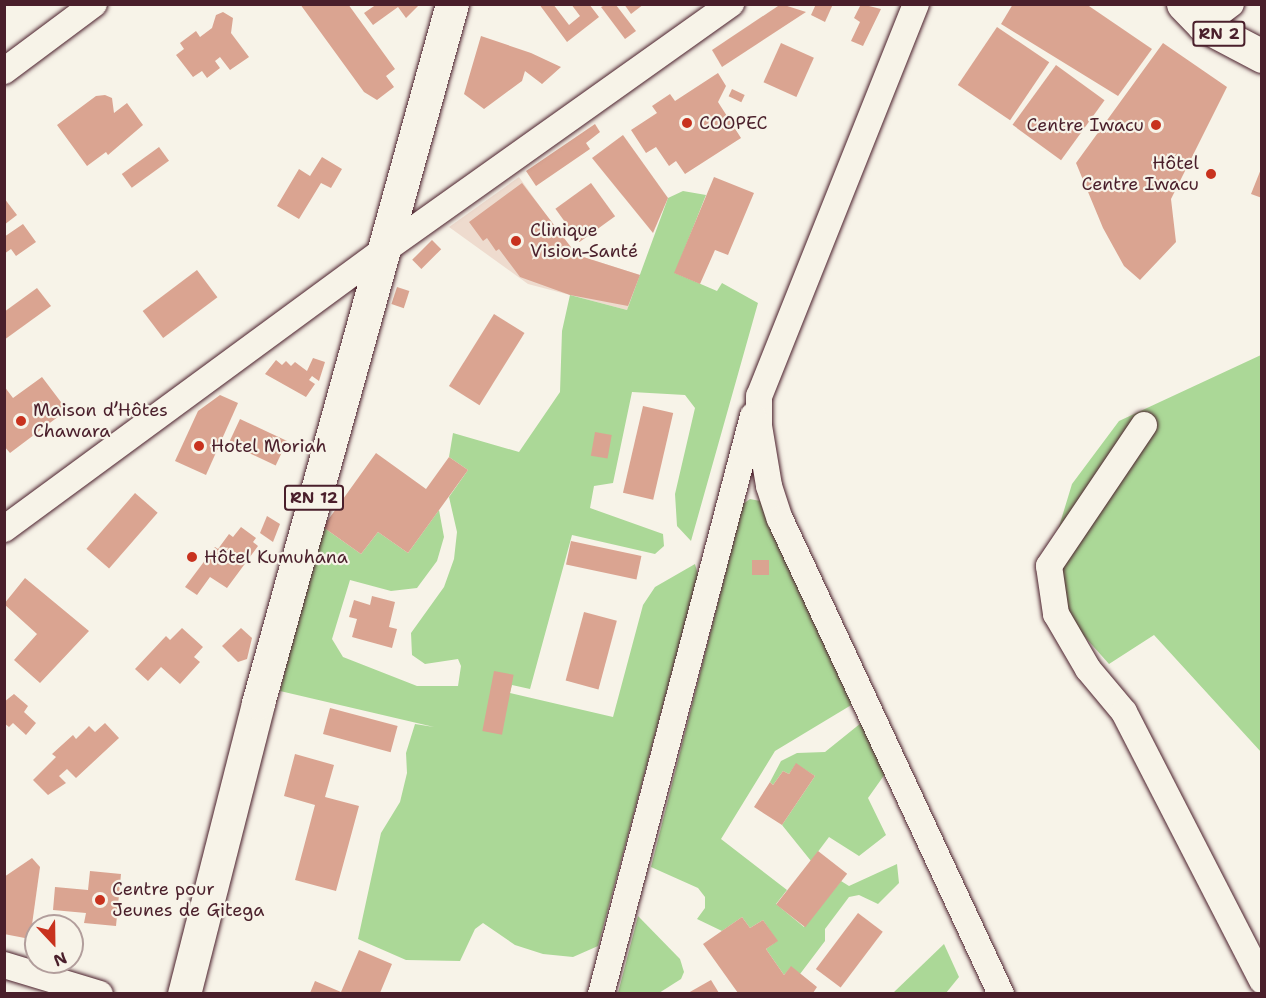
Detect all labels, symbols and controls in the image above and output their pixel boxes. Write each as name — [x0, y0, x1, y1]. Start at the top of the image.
road number: RN 2 — [1192, 21, 1246, 47]
place label: COOPEC — [699, 112, 768, 134]
place label: Centre Iwacu — [1027, 114, 1144, 136]
marker: COOPEC — [680, 116, 694, 130]
marker: Centre Iwacu — [1149, 118, 1163, 132]
place label: Hôtel Centre Iwacu — [1082, 153, 1199, 195]
marker: Hôtel Centre Iwacu — [1204, 167, 1218, 181]
place label: Clinique Vision-Santé — [530, 220, 638, 262]
marker: Clinique Vision-Santé — [507, 232, 525, 250]
place label: Maison d’Hôtes Chawara — [33, 400, 168, 442]
marker: Maison d’Hôtes Chawara — [14, 414, 28, 428]
place label: Hotel Moriah — [211, 435, 327, 457]
marker: Hotel Moriah — [192, 439, 206, 453]
road number: RN 12 — [284, 485, 344, 511]
place label: Hôtel Kumuhana — [204, 546, 348, 568]
marker: Hôtel Kumuhana — [185, 550, 199, 564]
place label: Centre pour Jeunes de Gitega — [112, 879, 264, 922]
marker: Centre pour Jeunes de Gitega — [93, 893, 107, 907]
north arrow — [24, 914, 84, 974]
text: N — [50, 947, 70, 971]

